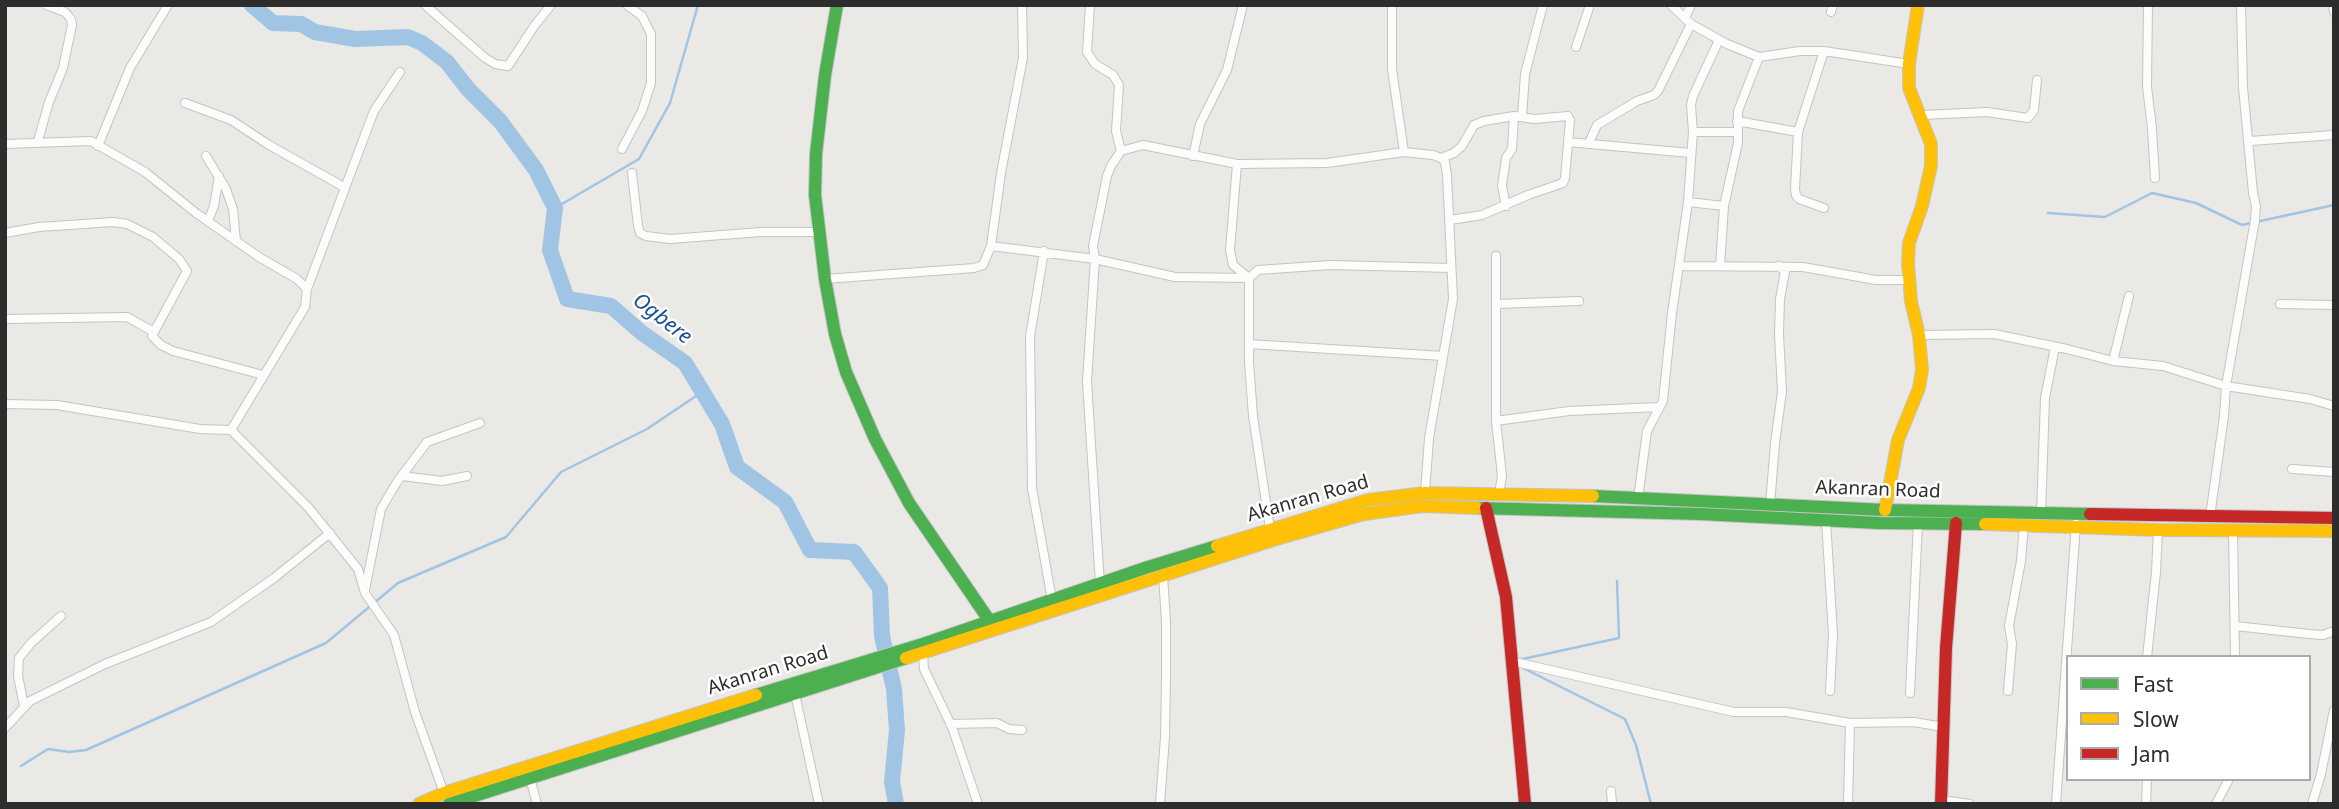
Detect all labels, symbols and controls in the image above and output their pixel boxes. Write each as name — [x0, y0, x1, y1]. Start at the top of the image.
water label: Ogbere — [627, 288, 697, 350]
street label: Akanran Road — [1245, 471, 1371, 527]
street label: Akanran Road — [1815, 476, 1941, 504]
street label: Akanran Road — [705, 642, 831, 700]
legend — [2066, 655, 2311, 781]
text: Fast — [2133, 670, 2173, 698]
text: Slow — [2133, 705, 2179, 733]
text: Jam — [2133, 740, 2170, 768]

